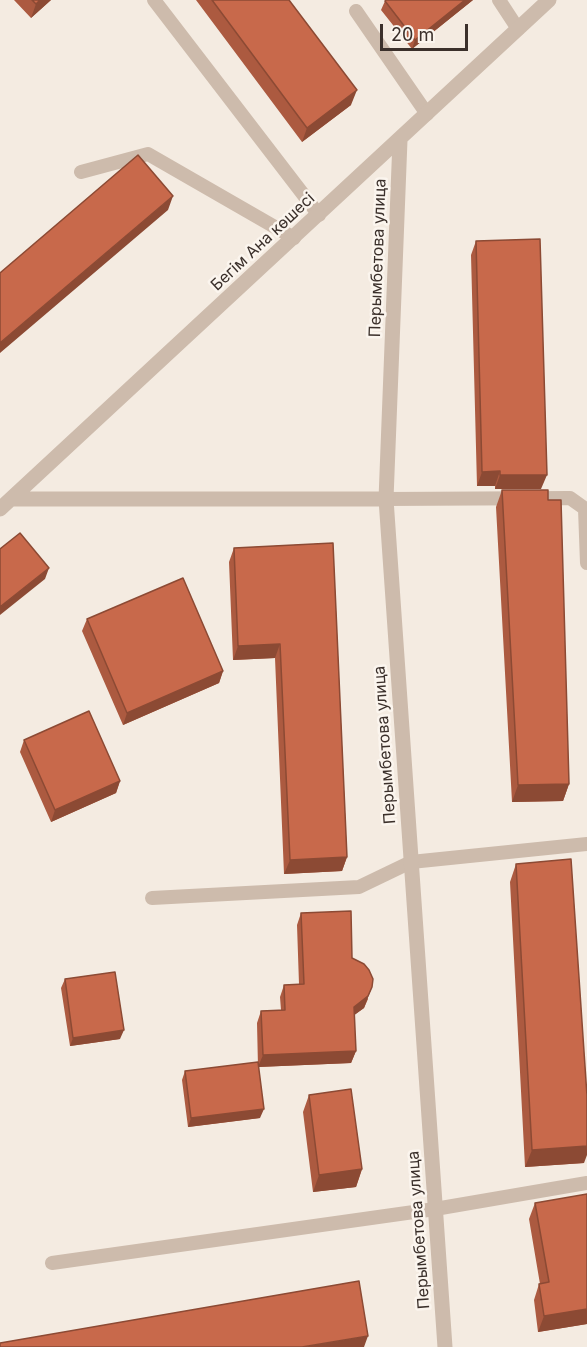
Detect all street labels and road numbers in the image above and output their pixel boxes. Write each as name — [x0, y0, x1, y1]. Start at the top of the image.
street label: Перымбетова улица — [366, 178, 390, 338]
street label: Бегім Ана көшесі — [207, 189, 319, 295]
street label: Перымбетова улица — [370, 665, 400, 825]
street label: Перымбетова улица — [404, 1150, 434, 1310]

